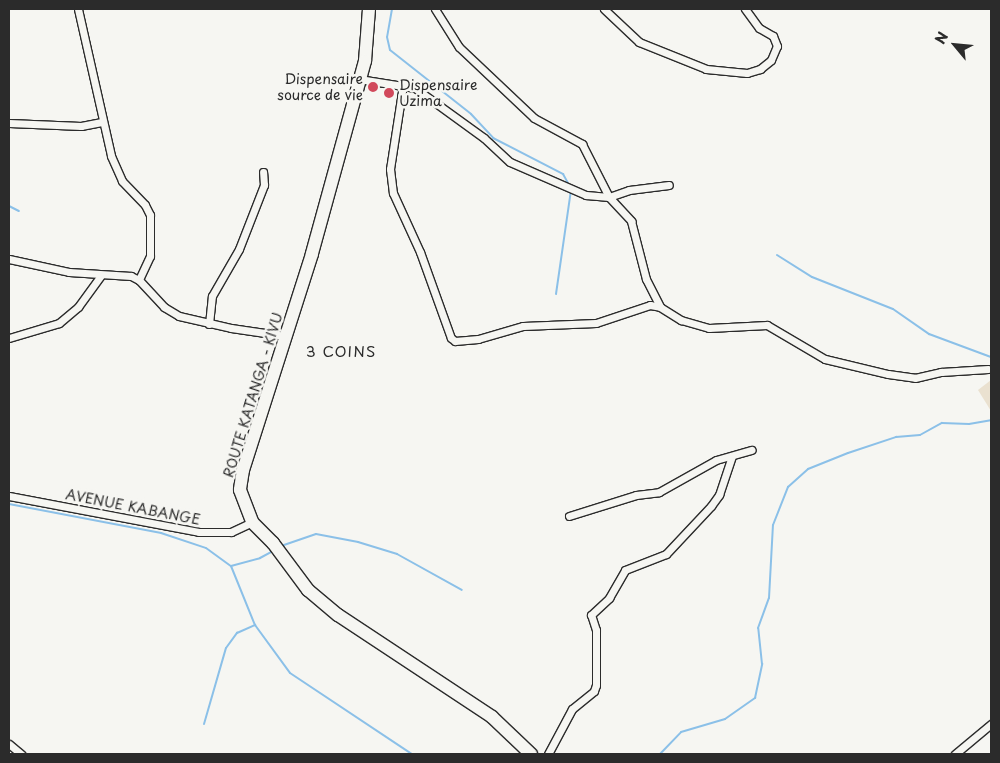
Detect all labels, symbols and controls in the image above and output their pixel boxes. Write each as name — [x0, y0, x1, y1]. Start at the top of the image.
north arrow — [930, 20, 980, 70]
text: N — [929, 28, 953, 48]
place label: Dispensaire source de vie — [276, 71, 363, 104]
place label: Dispensaire Uzima — [399, 77, 477, 110]
marker: Dispensaire source de vie — [367, 81, 379, 93]
marker: Dispensaire Uzima — [383, 87, 395, 99]
street label: ROUTE KATANGA - KIVU — [220, 309, 286, 481]
district label: 3 COINS — [305, 342, 377, 360]
street label: AVENUE KABANGE — [65, 486, 201, 528]

